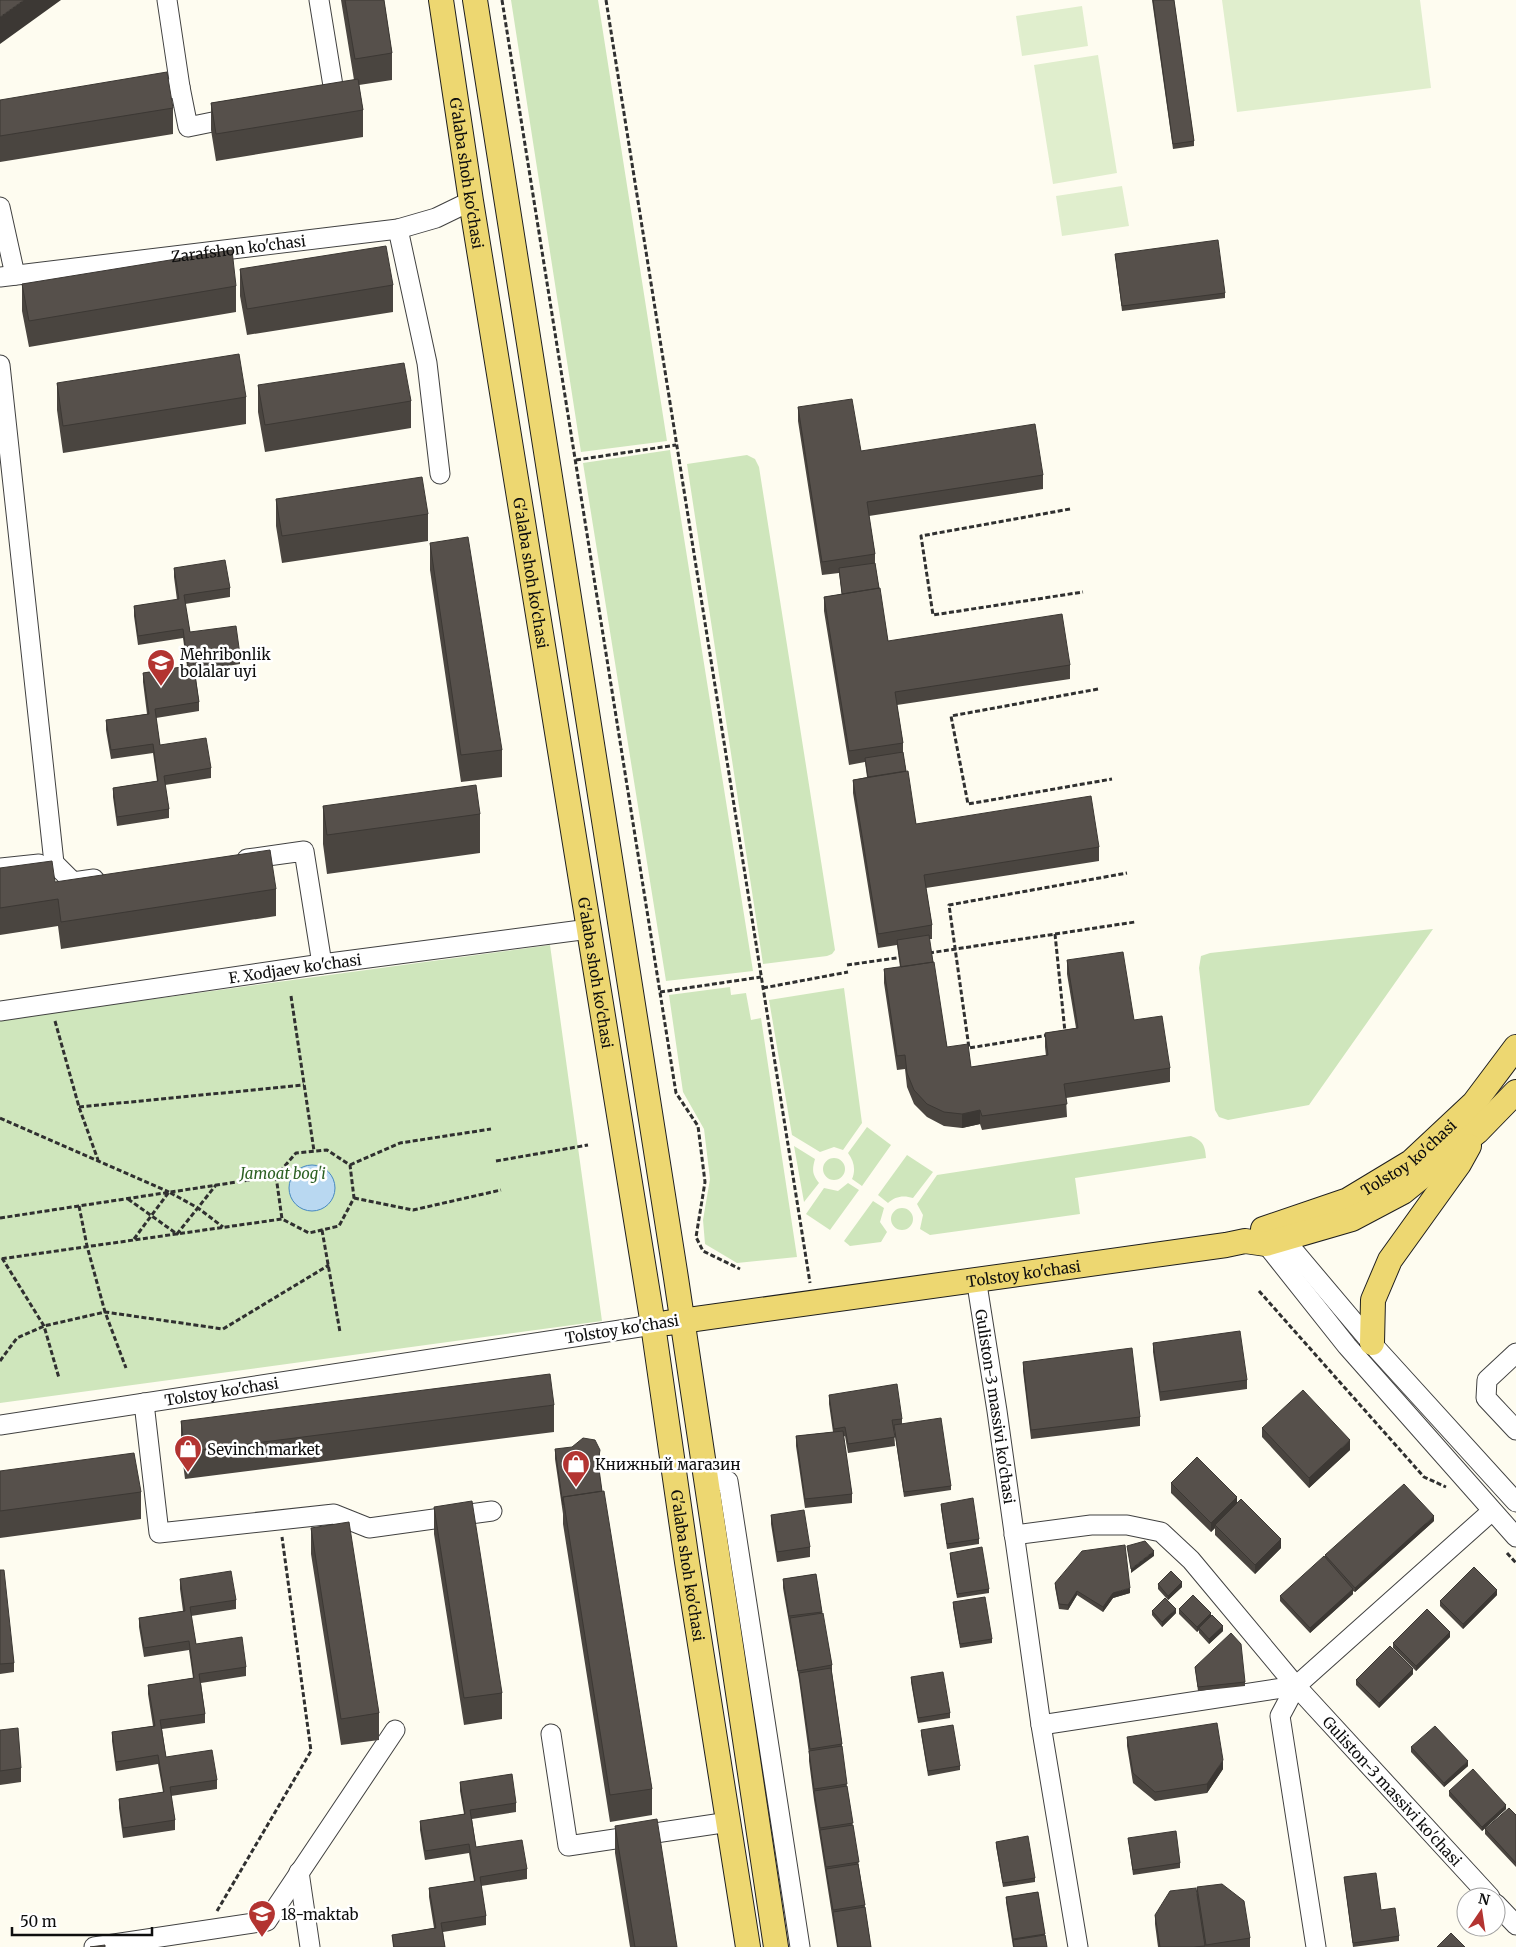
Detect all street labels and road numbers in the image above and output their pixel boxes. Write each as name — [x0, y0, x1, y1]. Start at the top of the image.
street label: G'alaba shoh ko'chasi — [446, 96, 488, 250]
street label: Zarafshon ko'chasi — [170, 231, 307, 266]
street label: G'alaba shoh ko'chasi — [510, 496, 553, 650]
street label: G'alaba shoh ko'chasi — [574, 896, 618, 1050]
street label: F. Xodjaev ko'chasi — [227, 949, 363, 987]
street label: Tolstoy ko'chasi — [1357, 1115, 1460, 1200]
street label: Tolstoy ko'chasi — [965, 1256, 1082, 1291]
street label: Guliston-3 massivi ko'chasi — [972, 1308, 1019, 1505]
street label: Tolstoy ko'chasi — [564, 1311, 680, 1347]
street label: Tolstoy ko'chasi — [163, 1373, 280, 1409]
street label: G'alaba shoh ko'chasi — [667, 1489, 709, 1643]
street label: Guliston-3 massivi ko'chasi — [1319, 1712, 1466, 1870]

